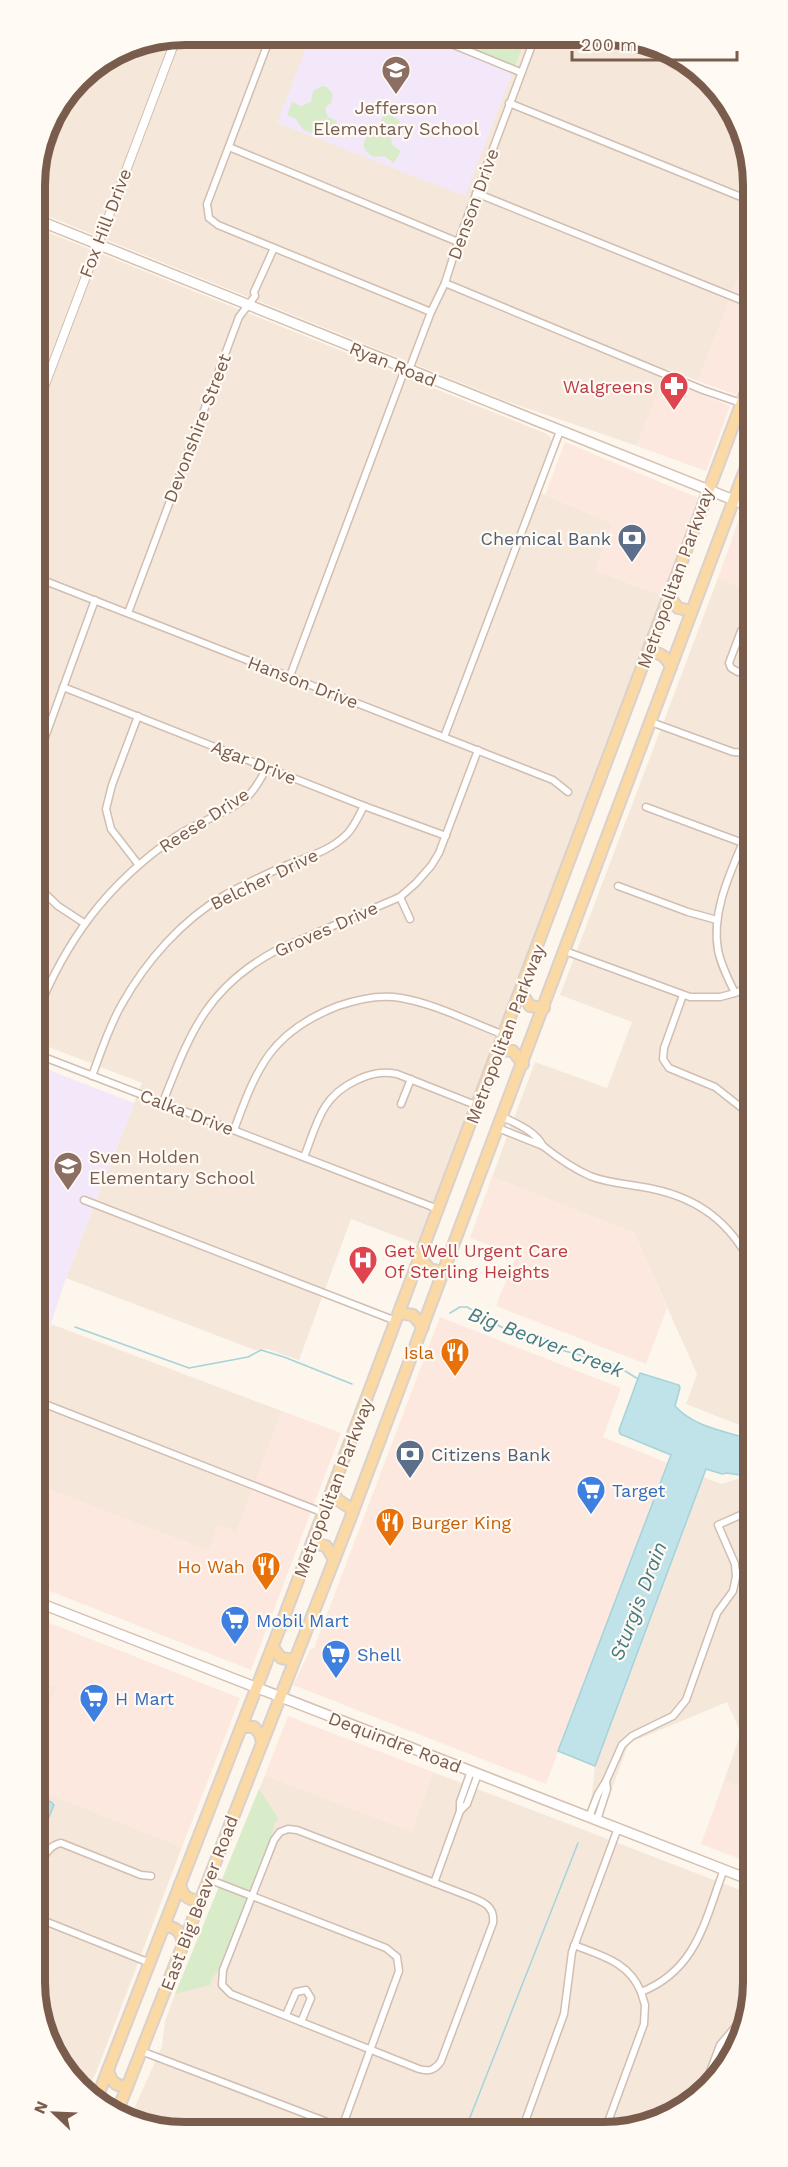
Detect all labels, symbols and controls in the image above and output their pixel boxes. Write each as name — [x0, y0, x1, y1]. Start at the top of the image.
scale bar — [572, 24, 737, 62]
text: 200 m — [581, 34, 637, 55]
school or university icon: Jefferson Elementary School — [380, 54, 412, 96]
place label: Jefferson Elementary School — [313, 97, 479, 139]
street label: Denson Drive — [443, 146, 503, 262]
street label: Fox Hill Drive — [75, 166, 135, 280]
street label: Ryan Road — [347, 337, 439, 391]
street label: Devonshire Street — [159, 350, 235, 505]
pharmacy icon: Walgreens — [658, 370, 690, 412]
place label: Walgreens — [563, 376, 653, 397]
street label: Metropolitan Parkway — [633, 484, 718, 671]
bank icon: Chemical Bank — [616, 522, 648, 564]
place label: Chemical Bank — [481, 528, 611, 549]
street label: Hanson Drive — [245, 651, 361, 713]
street label: Agar Drive — [209, 736, 299, 788]
street label: Reese Drive — [155, 783, 253, 857]
street label: Belcher Drive — [207, 844, 321, 914]
street label: Groves Drive — [271, 897, 381, 961]
street label: Metropolitan Parkway — [461, 941, 549, 1127]
street label: Calka Drive — [137, 1085, 237, 1139]
place label: Sven Holden Elementary School — [89, 1146, 255, 1188]
school or university icon: Sven Holden Elementary School — [52, 1150, 84, 1192]
place label: Get Well Urgent Care Of Sterling Heights — [384, 1240, 568, 1282]
hospital icon: Get Well Urgent Care Of Sterling Heights — [347, 1244, 379, 1286]
water label: Big Beaver Creek — [465, 1301, 628, 1383]
restaurant icon: Isla — [439, 1336, 471, 1378]
place label: Isla — [404, 1342, 434, 1363]
street label: Metropolitan Parkway — [289, 1395, 377, 1581]
bank icon: Citizens Bank — [394, 1438, 426, 1480]
place label: Citizens Bank — [431, 1444, 550, 1465]
supermarket icon: Target — [575, 1474, 607, 1516]
place label: Target — [612, 1480, 666, 1501]
restaurant icon: Burger King — [374, 1506, 406, 1548]
place label: Burger King — [411, 1512, 512, 1533]
water label: Sturgis Drain — [604, 1538, 672, 1664]
restaurant icon: Ho Wah — [250, 1550, 282, 1592]
place label: Ho Wah — [178, 1556, 245, 1577]
supermarket icon: Mobil Mart — [219, 1604, 251, 1646]
place label: Mobil Mart — [256, 1610, 349, 1631]
supermarket icon: Shell — [320, 1638, 352, 1680]
place label: Shell — [357, 1644, 402, 1665]
supermarket icon: H Mart — [78, 1682, 110, 1724]
place label: H Mart — [115, 1688, 175, 1709]
street label: Dequindre Road — [326, 1707, 464, 1777]
street label: East Big Beaver Road — [156, 1812, 242, 1994]
north arrow — [24, 2083, 84, 2143]
text: N — [30, 2098, 52, 2117]

